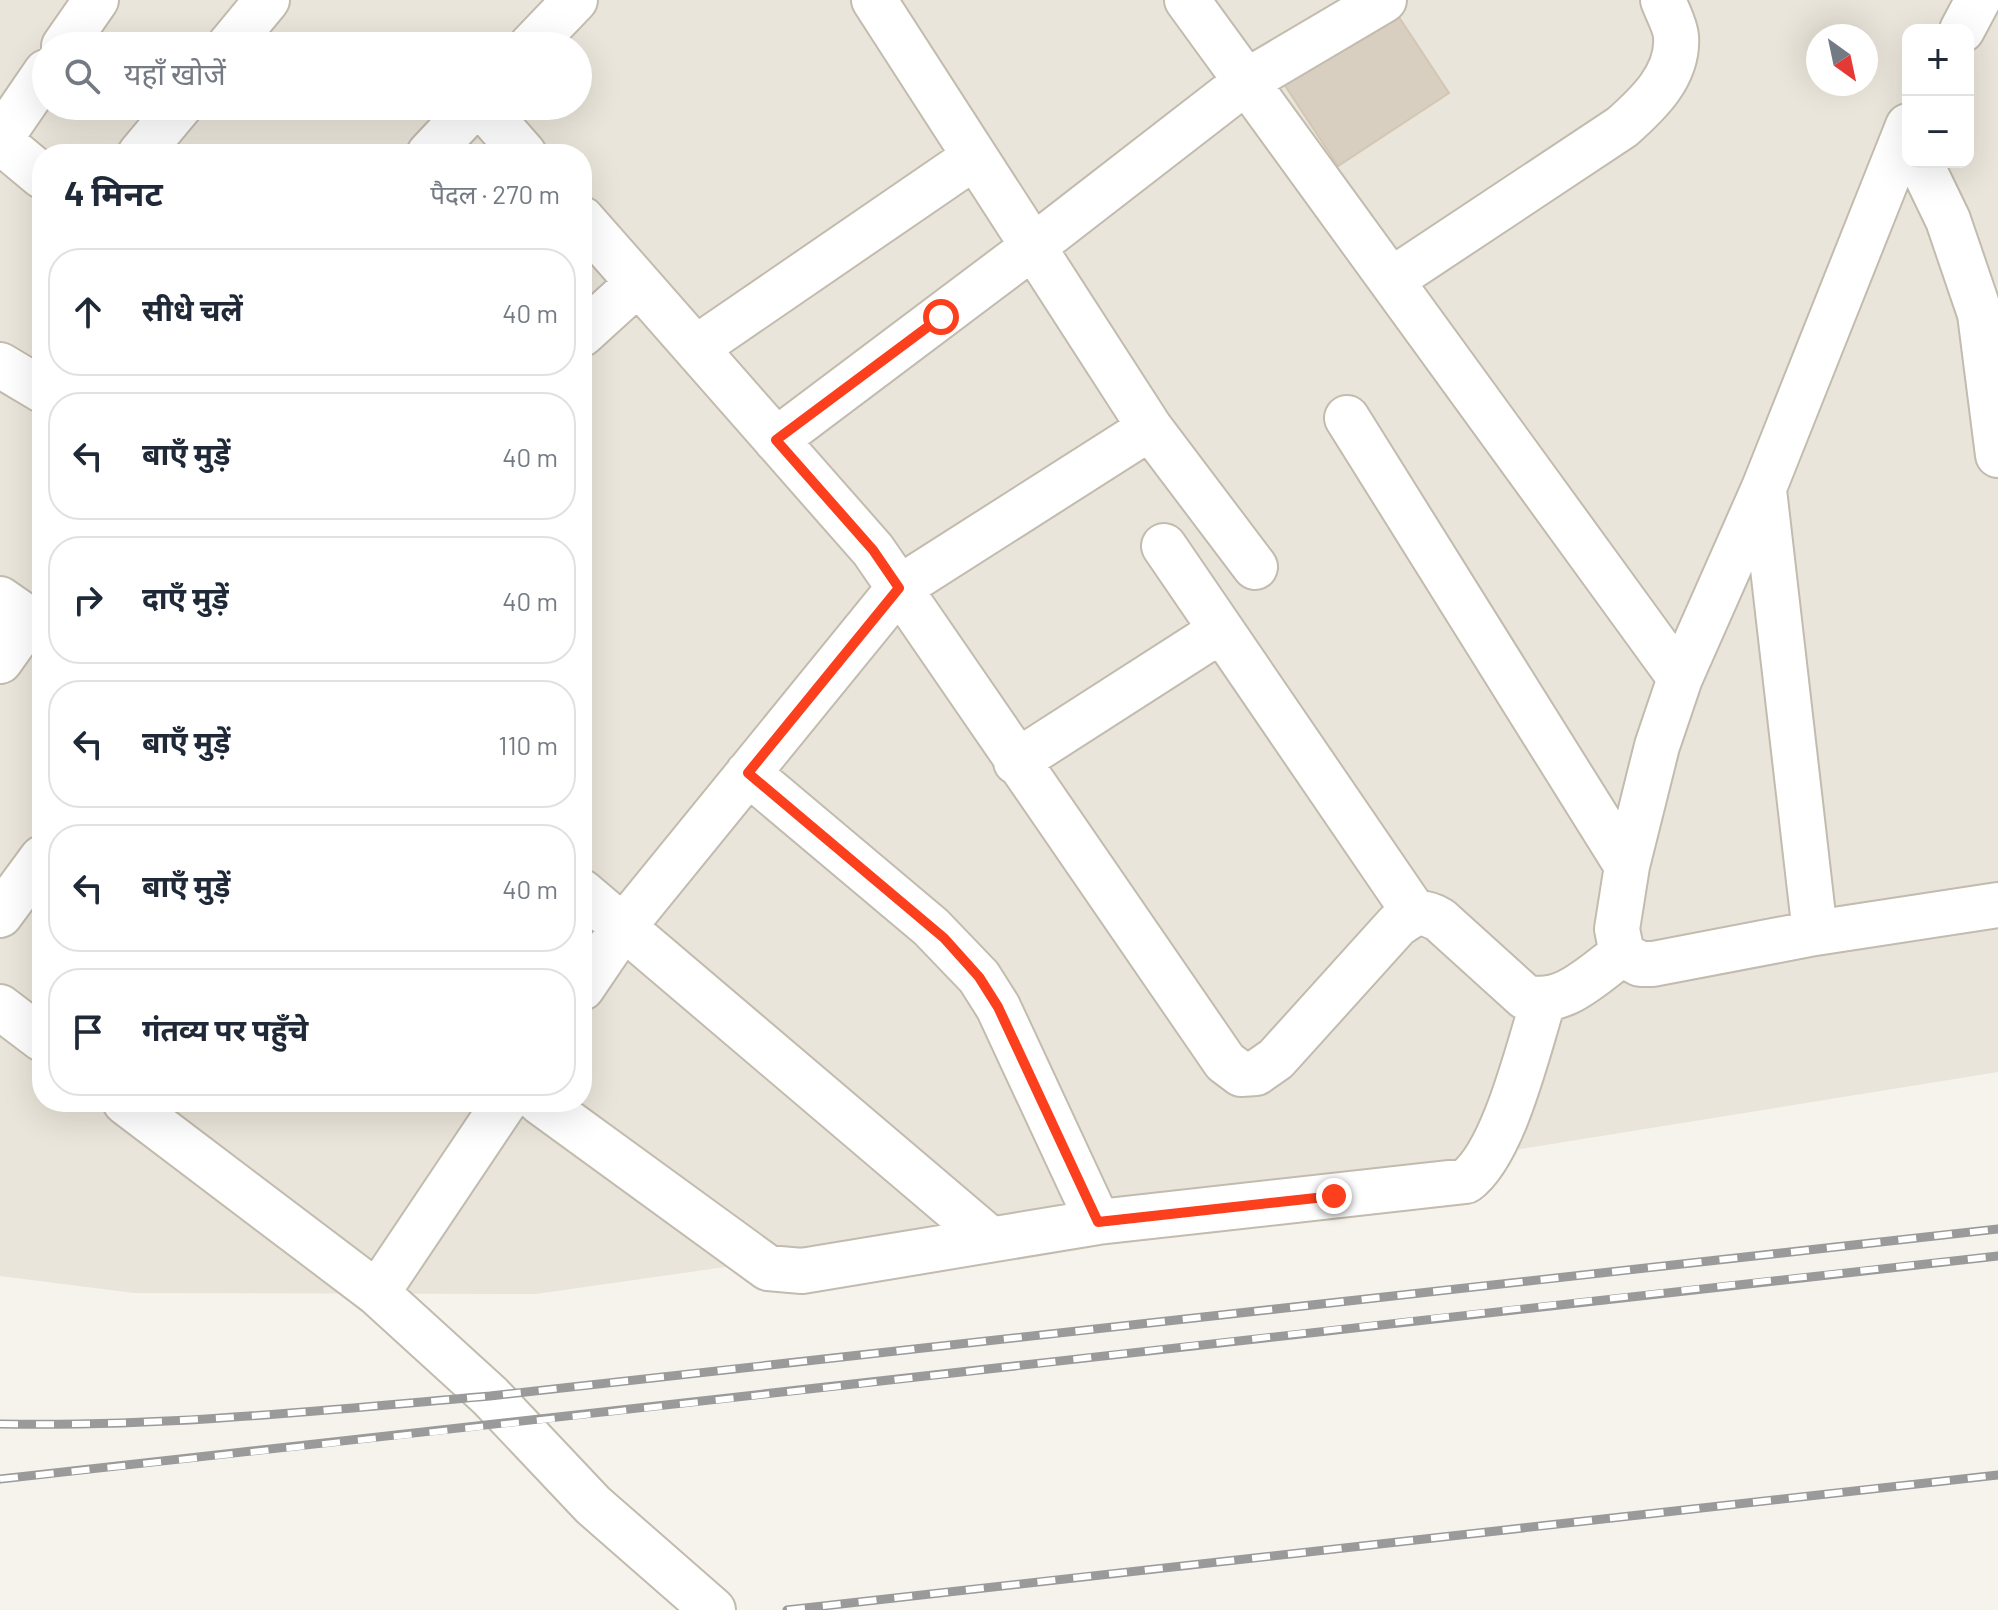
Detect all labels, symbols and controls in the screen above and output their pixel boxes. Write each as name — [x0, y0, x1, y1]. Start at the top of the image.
north arrow — [1806, 24, 1878, 96]
map controls — [1902, 24, 1974, 168]
button: + — [1902, 24, 1974, 96]
search box — [32, 32, 592, 120]
icon: search — [60, 54, 104, 98]
text: यहाँ खोजें — [124, 55, 226, 91]
button: − — [1902, 96, 1974, 168]
text: 4 मिनट — [64, 172, 163, 213]
text: पैदल · 270 m — [430, 178, 560, 209]
icon: ahead — [66, 290, 110, 334]
text: सीधे चलें — [142, 291, 243, 327]
text: 40 m — [502, 297, 558, 328]
route start — [923, 299, 959, 335]
icon: left — [66, 434, 110, 478]
text: बाएँ मुड़ें — [142, 435, 230, 471]
text: 40 m — [502, 441, 558, 472]
icon: right — [66, 578, 110, 622]
text: दाएँ मुड़ें — [142, 579, 229, 615]
text: 40 m — [502, 585, 558, 616]
icon: left — [66, 722, 110, 766]
text: बाएँ मुड़ें — [142, 723, 230, 759]
text: 110 m — [498, 729, 558, 760]
icon: left — [66, 866, 110, 910]
text: बाएँ मुड़ें — [142, 867, 230, 903]
text: 40 m — [502, 873, 558, 904]
icon: arrive — [66, 1010, 110, 1054]
text: गंतव्य पर पहुँचे — [142, 1011, 308, 1047]
route end — [1316, 1178, 1352, 1214]

